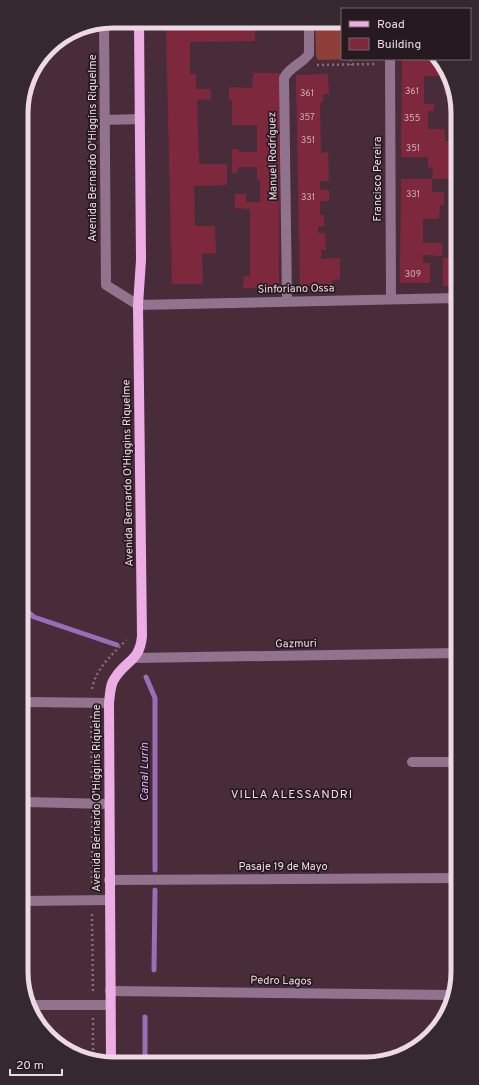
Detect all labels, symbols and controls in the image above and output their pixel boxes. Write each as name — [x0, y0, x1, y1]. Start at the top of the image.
legend — [341, 8, 471, 60]
text: Road — [377, 17, 405, 33]
text: Building — [377, 37, 421, 53]
street label: Avenida Bernardo O'Higgins Riquelme — [86, 54, 100, 242]
house number: 361 — [405, 86, 419, 97]
house number: 361 — [300, 88, 314, 99]
street label: Manuel Rodríguez — [265, 112, 281, 200]
house number: 357 — [299, 112, 315, 123]
house number: 355 — [404, 113, 420, 124]
house number: 351 — [301, 135, 315, 146]
street label: Francisco Pereira — [371, 136, 385, 221]
house number: 351 — [406, 143, 420, 154]
house number: 331 — [406, 189, 420, 200]
house number: 331 — [301, 192, 315, 203]
house number: 309 — [405, 269, 421, 280]
street label: Sinforiano Ossa — [257, 281, 335, 297]
street label: Avenida Bernardo O'Higgins Riquelme — [119, 379, 137, 567]
street label: Gazmuri — [275, 637, 317, 651]
street label: Avenida Bernardo O'Higgins Riquelme — [90, 704, 104, 892]
water label: Canal Lurín — [137, 742, 153, 802]
district label: VILLA ALESSANDRI — [231, 787, 353, 803]
street label: Pasaje 19 de Mayo — [238, 860, 328, 874]
street label: Pedro Lagos — [250, 973, 312, 989]
scale bar — [10, 1051, 62, 1077]
text: 20 m — [16, 1058, 44, 1074]

